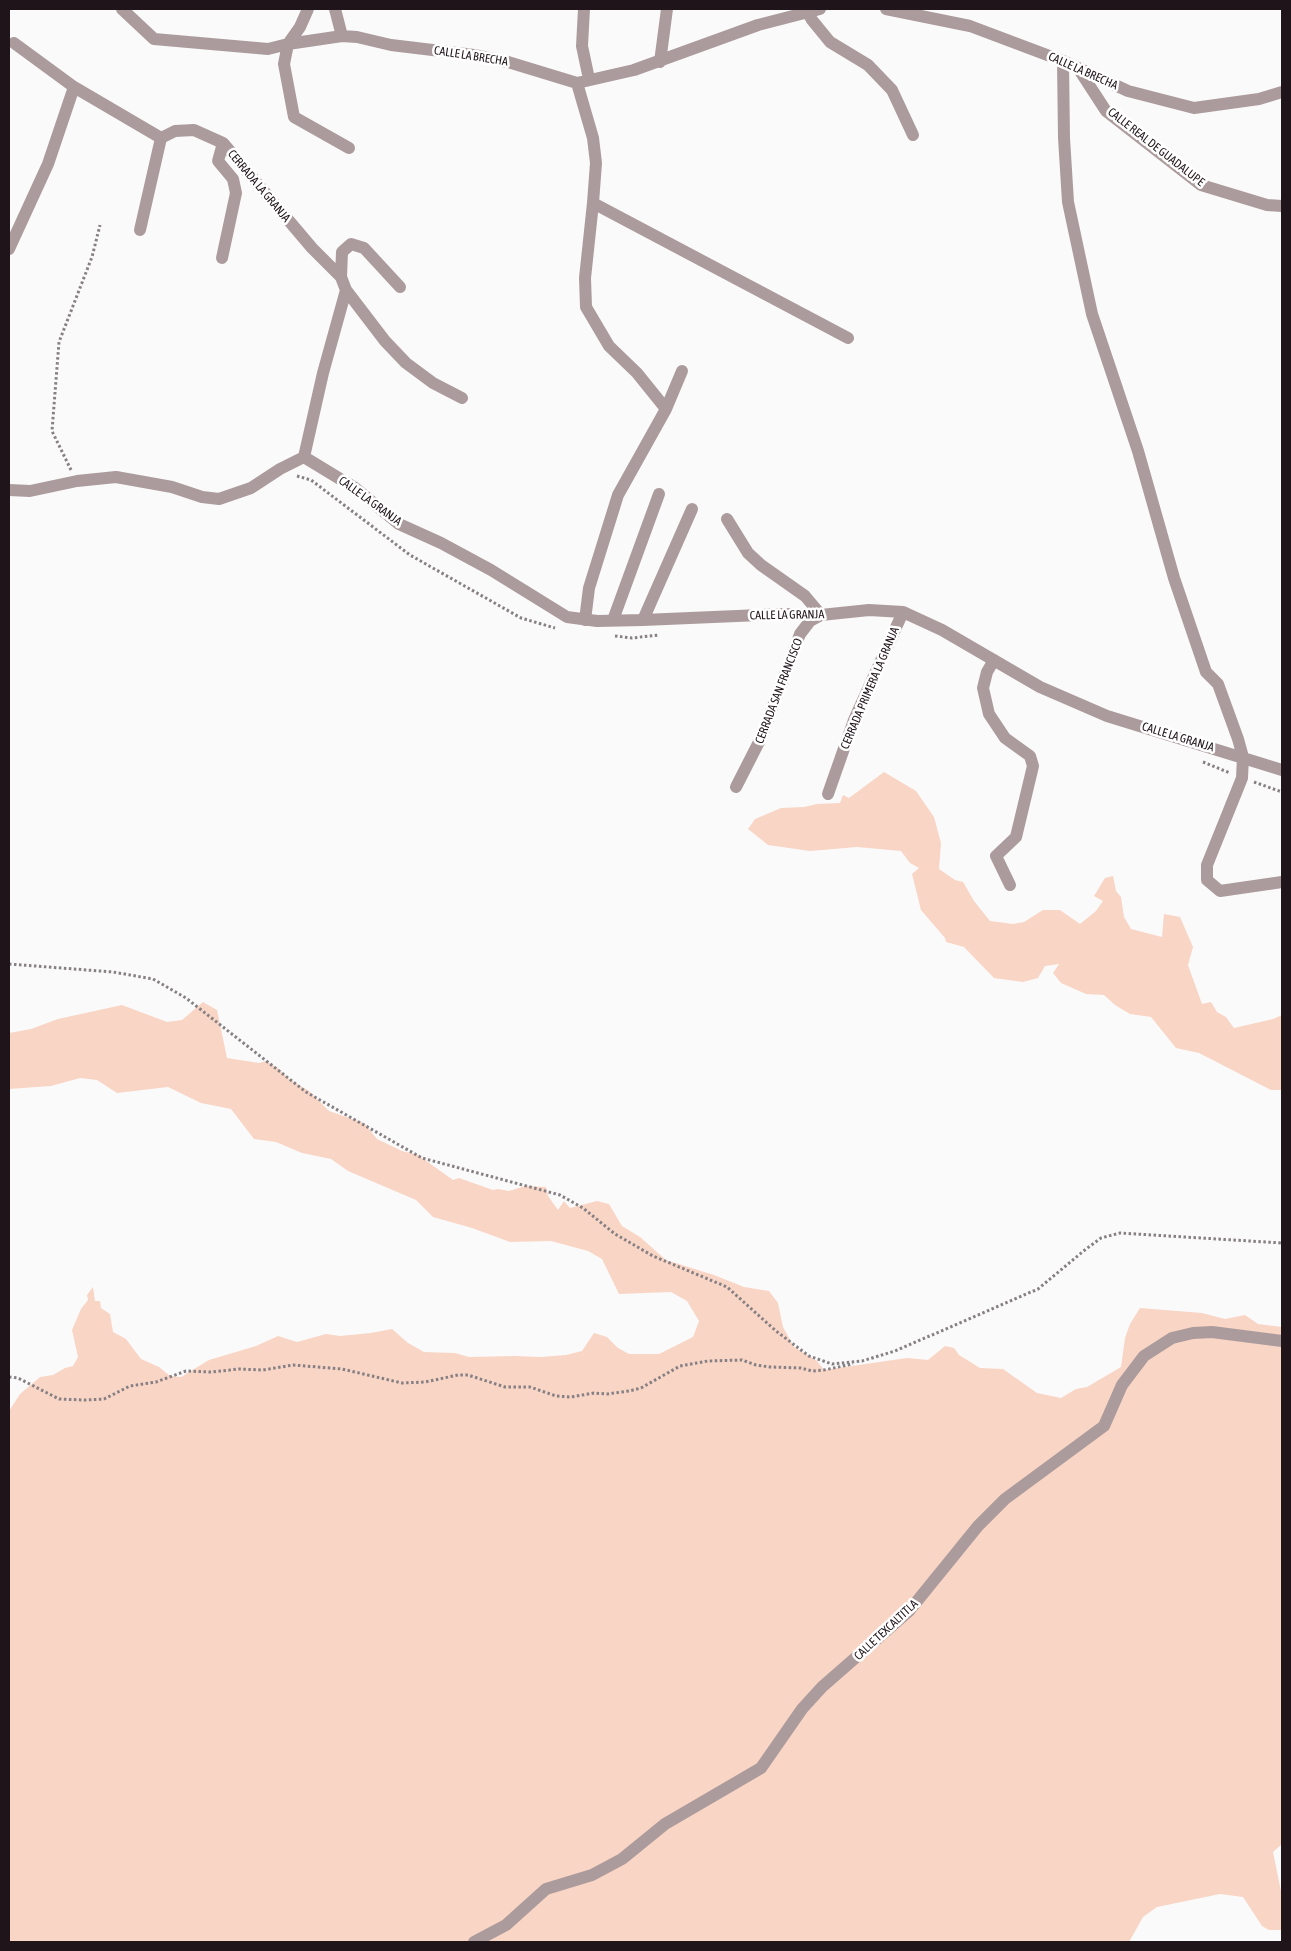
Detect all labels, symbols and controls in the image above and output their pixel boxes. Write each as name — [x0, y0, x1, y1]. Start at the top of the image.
street label: CALLE LA BRECHA — [433, 43, 509, 69]
street label: CALLE LA BRECHA — [1046, 49, 1120, 93]
street label: CALLE REAL DE GUADALUPE — [1105, 105, 1207, 189]
street label: CERRADA LA GRANJA — [225, 147, 293, 225]
street label: CALLE LA GRANJA — [336, 473, 404, 529]
street label: CALLE LA GRANJA — [750, 607, 824, 623]
street label: CERRADA PRIMERA LA GRANJA — [838, 625, 902, 751]
street label: CERRADA SAN FRANCISCO — [752, 636, 806, 746]
street label: CALLE LA GRANJA — [1140, 719, 1216, 755]
street label: CALLE TEXCALTITLA — [851, 1597, 921, 1663]

